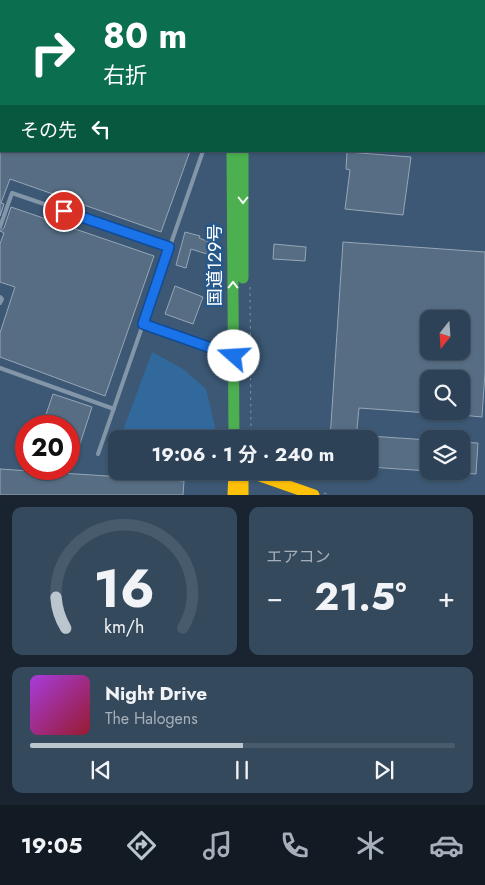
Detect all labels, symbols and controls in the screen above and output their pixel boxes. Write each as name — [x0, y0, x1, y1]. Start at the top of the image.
text: 80 m — [103, 11, 187, 61]
icon: right — [20, 20, 85, 85]
text: 右折 — [103, 59, 147, 91]
icon: left — [87, 115, 115, 143]
text: その先 — [20, 117, 77, 144]
pin — [43, 190, 85, 232]
one-way arrow — [238, 196, 248, 204]
icon: arrive — [50, 197, 78, 225]
street label: 国道129号 — [202, 224, 228, 306]
one-way arrow — [228, 281, 238, 288]
north arrow — [420, 310, 470, 360]
map controls — [420, 310, 470, 480]
position arrow — [207, 329, 259, 381]
button: search — [420, 370, 470, 420]
speed limit sign: 20 — [15, 415, 80, 480]
button: layers — [420, 430, 470, 480]
text: 19:06 · 1 分 · 240 m — [152, 441, 334, 468]
text: エアコン — [267, 545, 331, 568]
text: 16 — [94, 551, 155, 627]
text: 21.5° — [314, 569, 407, 624]
text: − — [267, 577, 283, 618]
text: + — [438, 577, 455, 618]
text: km/h — [104, 614, 144, 640]
text: Night Drive — [105, 680, 207, 707]
text: The Halogens — [105, 707, 198, 730]
icon: previous — [87, 756, 115, 784]
icon: pause — [228, 756, 256, 784]
icon: next — [370, 756, 398, 784]
icon: directions — [124, 828, 159, 863]
icon: music — [200, 828, 235, 863]
icon: phone — [277, 828, 312, 863]
icon: climate — [353, 828, 388, 863]
icon: car — [429, 828, 464, 863]
text: 19:05 — [21, 829, 82, 861]

